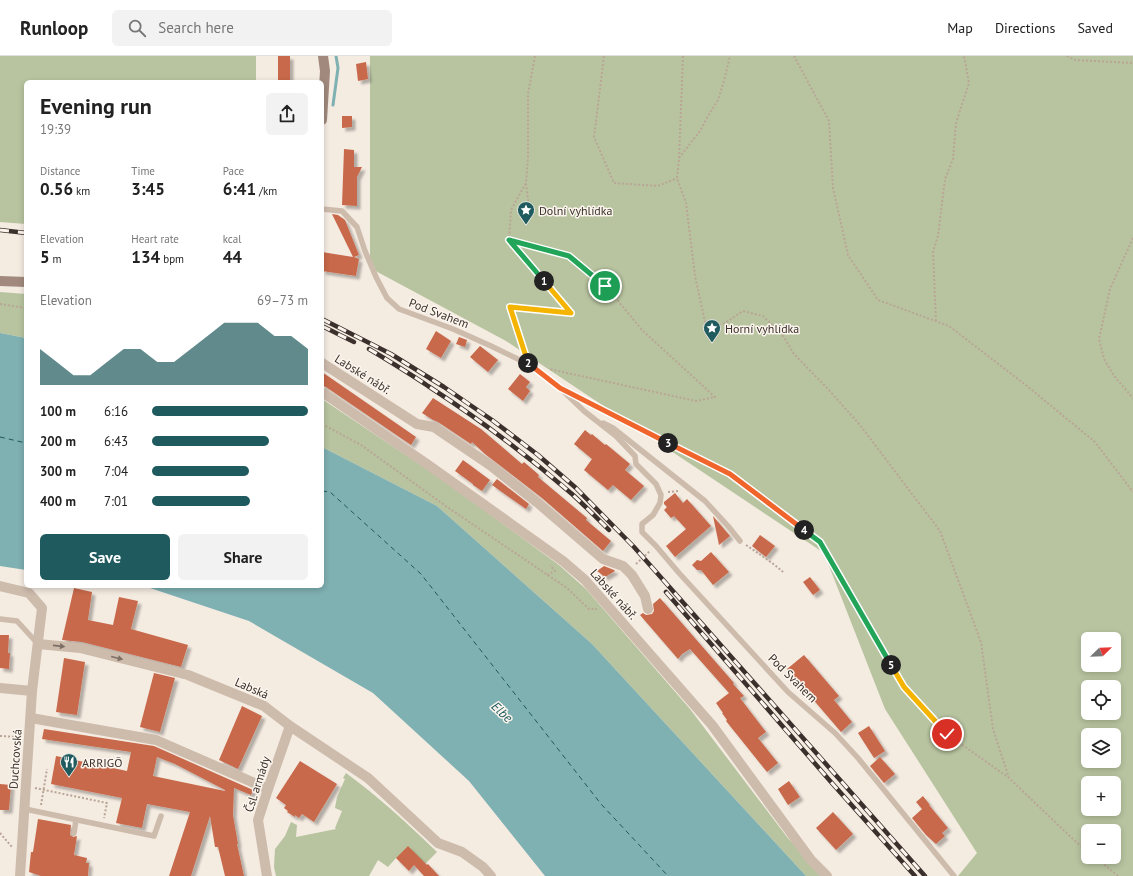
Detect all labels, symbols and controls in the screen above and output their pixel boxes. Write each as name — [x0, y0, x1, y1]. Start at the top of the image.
search box — [112, 10, 392, 46]
text: Runloop — [20, 16, 88, 40]
icon: search — [126, 17, 148, 39]
text: Search here — [158, 18, 234, 37]
text: Map — [947, 19, 973, 37]
text: Directions — [995, 19, 1055, 37]
text: Saved — [1077, 19, 1113, 37]
text: Evening run — [40, 92, 152, 120]
button: share — [266, 93, 308, 135]
text: 19:39 — [40, 121, 71, 138]
text: Distance — [40, 164, 80, 178]
text: Time — [131, 164, 155, 178]
text: Pace — [223, 164, 244, 178]
text: 0.56 — [40, 178, 73, 200]
text: 3:45 — [131, 178, 165, 200]
text: 6:41 — [223, 178, 256, 200]
text: km — [73, 184, 90, 198]
text: /km — [256, 184, 277, 198]
place icon: Dolní vyhlídka — [516, 200, 536, 225]
place label: Dolní vyhlídka — [539, 203, 613, 218]
text: Elevation — [40, 232, 84, 246]
text: Heart rate — [131, 232, 179, 246]
text: kcal — [223, 232, 241, 246]
text: 5 — [40, 246, 50, 268]
text: 134 — [131, 246, 160, 268]
text: 44 — [223, 246, 242, 268]
text: m — [50, 252, 62, 266]
text: bpm — [160, 252, 184, 266]
pin — [588, 269, 622, 303]
pin: 1 — [534, 271, 554, 291]
text: 1 — [541, 274, 547, 288]
icon: arrive — [594, 275, 616, 297]
text: Elevation — [40, 292, 92, 309]
text: 69–73 m — [257, 292, 308, 309]
street label: Pod Svahem — [407, 295, 471, 331]
place icon: Horní vyhlídka — [702, 318, 722, 343]
place label: Horní vyhlídka — [725, 321, 799, 336]
street label: Labské nábř. — [332, 351, 394, 397]
pin: 2 — [518, 353, 538, 373]
text: 2 — [525, 356, 531, 370]
text: 100 m — [40, 403, 76, 420]
text: 6:16 — [104, 403, 128, 420]
text: 200 m — [40, 433, 76, 450]
text: 6:43 — [104, 433, 128, 450]
pin: 3 — [658, 433, 678, 453]
text: 3 — [665, 436, 671, 450]
text: 300 m — [40, 463, 76, 480]
text: 7:04 — [104, 463, 128, 480]
text: 400 m — [40, 493, 76, 510]
text: 7:01 — [104, 493, 128, 510]
pin: 4 — [794, 520, 814, 540]
text: 4 — [801, 523, 807, 537]
button: Save — [40, 534, 170, 580]
button: Share — [178, 534, 308, 580]
street label: Labské nábř. — [587, 565, 641, 623]
north arrow — [1081, 632, 1121, 672]
map controls — [1081, 632, 1121, 864]
one-way arrow — [53, 643, 65, 650]
street label: Pod Svahem — [765, 650, 821, 706]
one-way arrow — [111, 655, 124, 661]
pin: 5 — [881, 655, 901, 675]
text: 5 — [888, 658, 894, 672]
street label: Labská — [233, 674, 271, 702]
button: locate — [1081, 680, 1121, 720]
water label: Elbe — [488, 698, 516, 726]
pin — [930, 717, 964, 751]
icon: check — [936, 723, 958, 745]
street label: Duchcovská — [5, 728, 25, 790]
button: layers — [1081, 728, 1121, 768]
restaurant icon: ARRIGŌ — [59, 752, 79, 777]
street label: Čsl. armády — [241, 754, 273, 814]
place label: ARRIGŌ — [82, 755, 122, 770]
button: + — [1081, 776, 1121, 816]
button: − — [1081, 824, 1121, 864]

